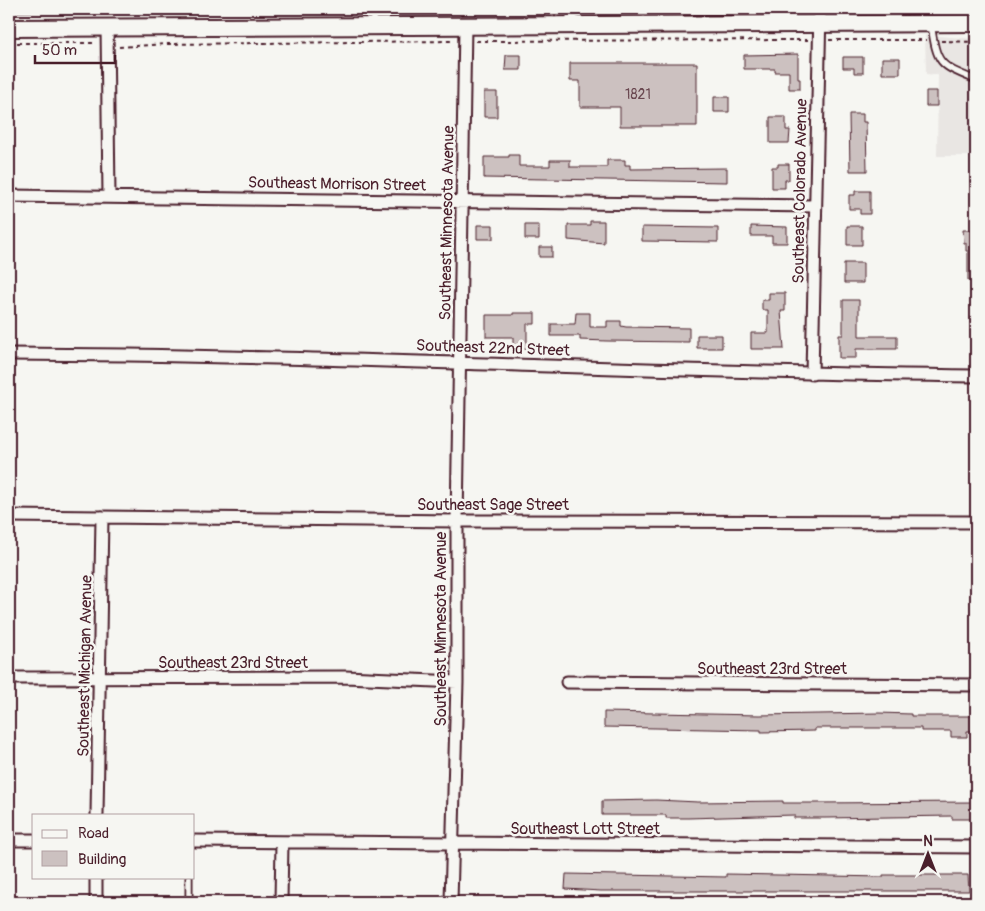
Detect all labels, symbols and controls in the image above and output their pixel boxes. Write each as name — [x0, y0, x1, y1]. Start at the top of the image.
scale bar — [35, 32, 115, 64]
text: 50 m — [42, 41, 77, 60]
house number: 1821 — [625, 86, 651, 103]
street label: Southeast Colorado Avenue — [788, 98, 812, 284]
street label: Southeast Minnesota Avenue — [435, 125, 459, 321]
street label: Southeast Morrison Street — [248, 172, 427, 196]
street label: Southeast 22nd Street — [416, 335, 571, 361]
street label: Southeast Sage Street — [417, 495, 569, 515]
street label: Southeast Minnesota Avenue — [431, 531, 451, 726]
street label: Southeast Michigan Avenue — [73, 575, 97, 757]
street label: Southeast 23rd Street — [158, 653, 308, 673]
street label: Southeast 23rd Street — [697, 659, 847, 679]
legend — [32, 814, 195, 878]
street label: Southeast Lott Street — [510, 819, 660, 839]
text: Road — [78, 824, 109, 843]
north arrow — [902, 828, 952, 878]
text: N — [923, 833, 933, 850]
text: Building — [78, 850, 126, 869]

